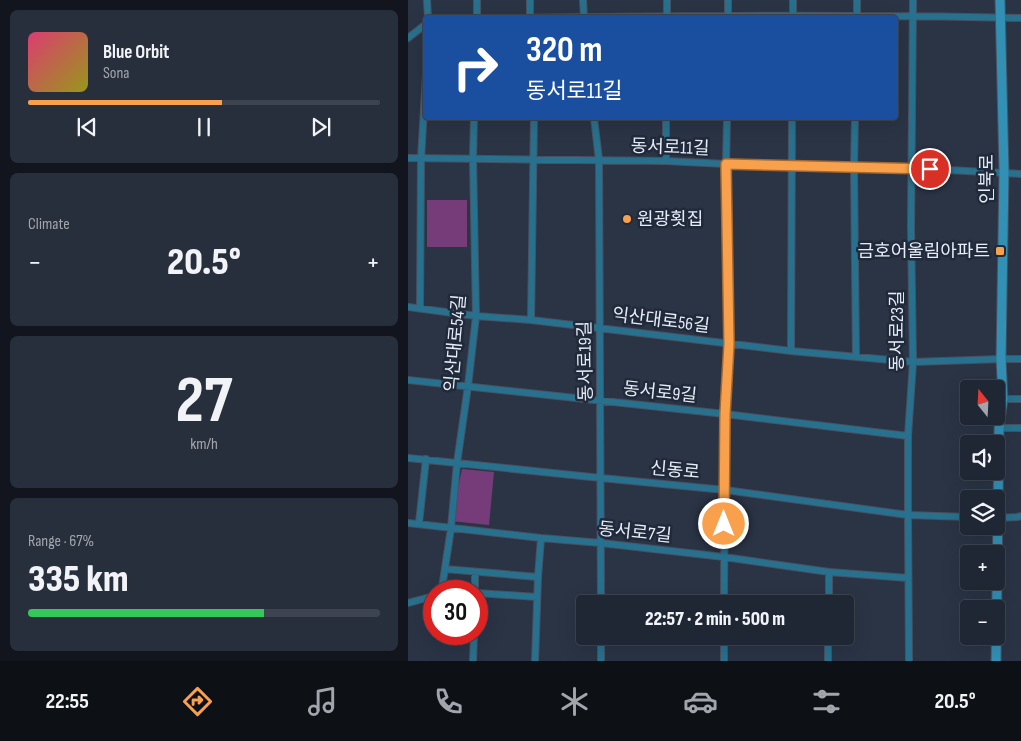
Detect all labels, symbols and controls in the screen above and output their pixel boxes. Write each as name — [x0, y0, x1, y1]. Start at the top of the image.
text: 320 m — [526, 29, 602, 72]
icon: right — [443, 35, 508, 100]
text: Blue Orbit — [103, 41, 169, 64]
text: Sona — [103, 64, 130, 83]
text: 동서로11길 — [526, 78, 622, 105]
icon: previous — [73, 113, 101, 141]
icon: pause — [190, 113, 218, 141]
icon: next — [307, 113, 335, 141]
street label: 동서로11길 — [630, 136, 710, 159]
pin — [909, 148, 951, 190]
street label: 인북로 — [977, 154, 998, 204]
icon: arrive — [916, 155, 944, 183]
place label: 원광횟집 — [637, 209, 703, 230]
marker: 원광횟집 — [621, 213, 633, 225]
text: Climate — [28, 215, 70, 234]
text: 20.5° — [167, 240, 241, 285]
place label: 금호어울림아파트 — [858, 241, 990, 262]
marker: 금호어울림아파트 — [994, 245, 1006, 257]
text: − — [28, 246, 42, 279]
text: + — [366, 246, 380, 279]
street label: 동서로23길 — [887, 290, 908, 372]
street label: 익산대로54길 — [441, 294, 470, 393]
street label: 익산대로56길 — [611, 304, 711, 337]
street label: 동서로19길 — [574, 321, 597, 401]
text: 27 — [176, 363, 232, 441]
street label: 동서로9길 — [622, 378, 698, 407]
north arrow — [960, 380, 1006, 425]
map controls — [960, 380, 1005, 645]
text: km/h — [190, 435, 218, 454]
button: sound — [960, 435, 1005, 480]
street label: 신동로 — [649, 458, 701, 483]
button: layers — [960, 490, 1005, 535]
position arrow — [697, 497, 749, 549]
street label: 동서로7길 — [597, 518, 673, 547]
text: Range · 67% — [28, 532, 94, 551]
button: + — [960, 545, 1005, 590]
text: 335 km — [28, 557, 129, 602]
speed limit sign: 30 — [423, 580, 488, 645]
button: − — [960, 600, 1005, 645]
text: 22:57 · 2 min · 500 m — [645, 608, 785, 631]
icon: directions — [180, 684, 215, 719]
icon: music — [305, 684, 340, 719]
icon: phone — [431, 684, 466, 719]
icon: climate — [557, 684, 592, 719]
icon: car — [683, 684, 718, 719]
icon: filters — [809, 684, 844, 719]
text: 22:55 — [45, 688, 89, 715]
text: 20.5° — [934, 688, 976, 715]

